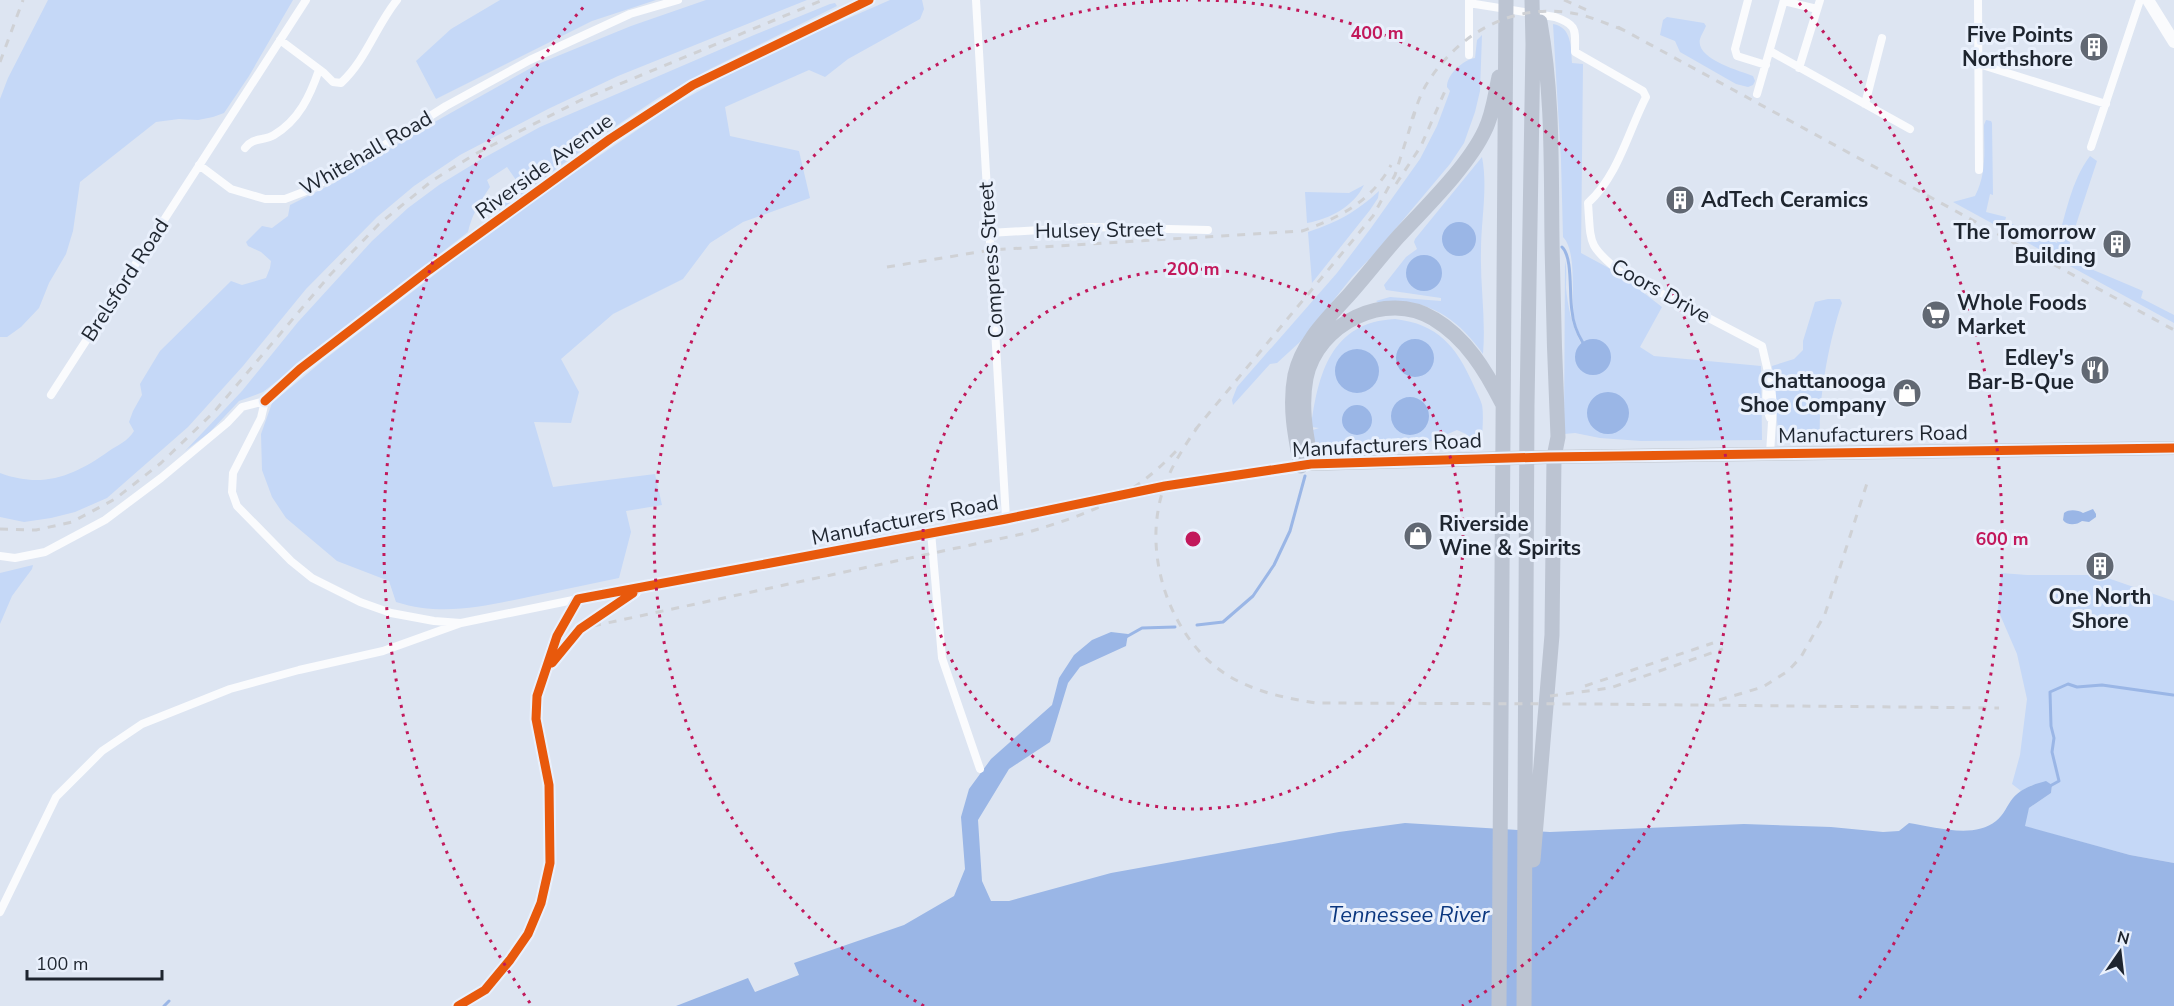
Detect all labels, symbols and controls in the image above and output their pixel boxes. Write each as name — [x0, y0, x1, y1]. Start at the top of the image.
text: 400 m — [1350, 21, 1404, 45]
place label: Five Points Northshore — [1962, 21, 2073, 73]
building icon: Five Points Northshore — [2078, 31, 2110, 63]
street label: Whitehall Road — [295, 104, 437, 202]
street label: Riverside Avenue — [470, 107, 618, 225]
street label: Compress Street — [972, 180, 1010, 339]
building icon: AdTech Ceramics — [1664, 184, 1696, 216]
place label: AdTech Ceramics — [1701, 186, 1868, 214]
street label: Brelsford Road — [75, 213, 175, 347]
street label: Hulsey Street — [1035, 215, 1164, 245]
place label: The Tomorrow Building — [1954, 218, 2096, 270]
building icon: The Tomorrow Building — [2101, 228, 2133, 260]
street label: Coors Drive — [1606, 252, 1716, 330]
text: 200 m — [1166, 257, 1220, 281]
place label: Whole Foods Market — [1957, 289, 2087, 341]
supermarket icon: Whole Foods Market — [1920, 299, 1952, 331]
place label: Edley's Bar-B-Que — [1968, 344, 2074, 396]
restaurant icon: Edley's Bar-B-Que — [2079, 354, 2111, 386]
place label: Chattanooga Shoe Company — [1740, 367, 1887, 419]
shop icon: Chattanooga Shoe Company — [1891, 377, 1923, 409]
street label: Manufacturers Road — [1778, 418, 1968, 450]
street label: Manufacturers Road — [1291, 426, 1483, 464]
street label: Manufacturers Road — [809, 488, 1001, 552]
place label: Riverside Wine & Spirits — [1439, 510, 1581, 562]
shop icon: Riverside Wine & Spirits — [1402, 520, 1434, 552]
text: 600 m — [1975, 527, 2029, 551]
centre of rings — [1183, 529, 1203, 549]
building icon: One North Shore — [2084, 550, 2116, 582]
place label: One North Shore — [2049, 583, 2151, 635]
water label: Tennessee River — [1329, 900, 1491, 930]
north arrow — [2090, 922, 2150, 982]
text: N — [2115, 926, 2132, 951]
scale bar — [27, 943, 162, 981]
text: 100 m — [36, 952, 88, 976]

